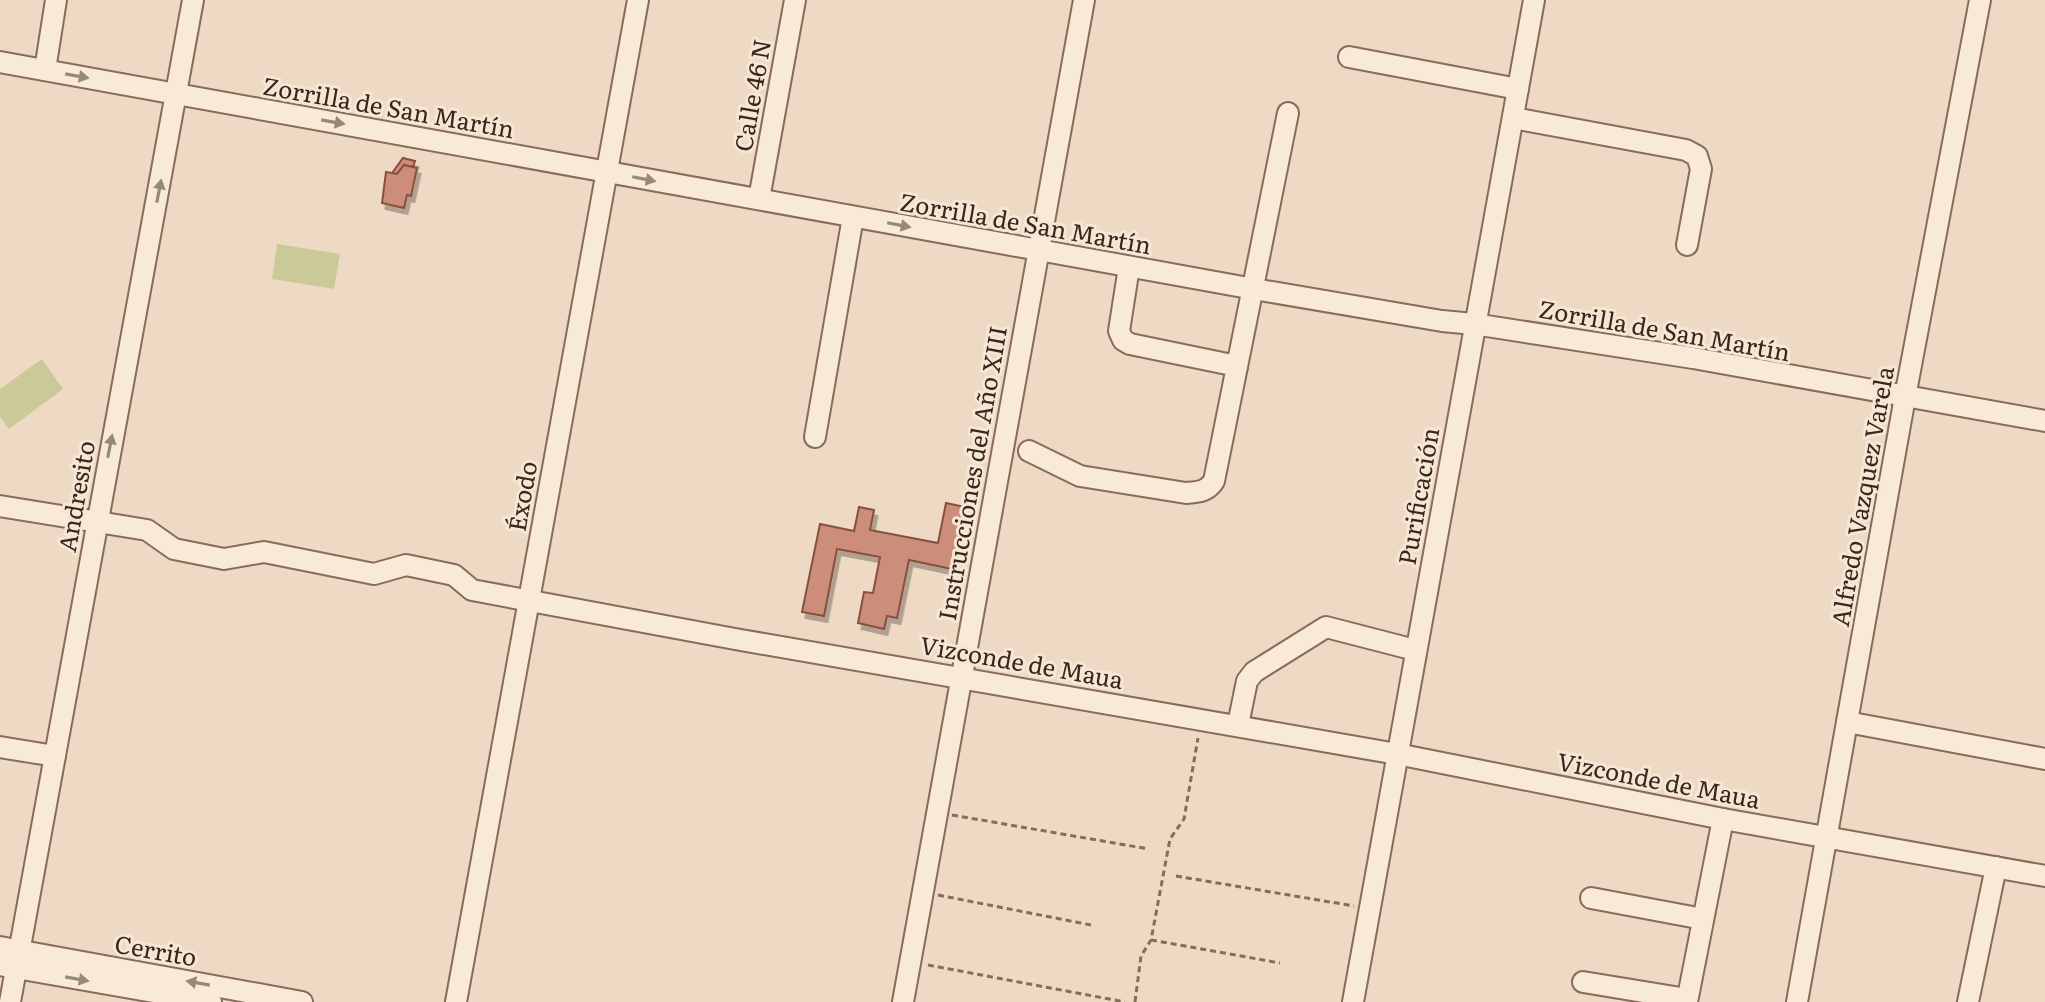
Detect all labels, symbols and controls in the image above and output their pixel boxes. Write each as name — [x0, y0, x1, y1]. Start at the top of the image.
street label: Calle 46 N — [724, 36, 778, 154]
street label: Zorrilla de San Martín — [261, 67, 517, 145]
one-way arrow — [65, 71, 90, 83]
one-way arrow — [320, 117, 345, 129]
one-way arrow — [631, 173, 656, 185]
one-way arrow — [153, 178, 165, 203]
street label: Zorrilla de San Martín — [898, 183, 1154, 261]
one-way arrow — [887, 220, 912, 232]
street label: Zorrilla de San Martín — [1537, 290, 1793, 368]
street label: Instrucciones del Año XIII — [928, 323, 1014, 623]
street label: Alfredo Vazquez Varela — [1821, 363, 1901, 629]
street label: Purificación — [1388, 424, 1446, 567]
one-way arrow — [105, 434, 117, 459]
street label: Andresito — [48, 438, 102, 554]
street label: Éxodo — [498, 458, 544, 534]
street label: Vizconde de Maua — [918, 626, 1127, 696]
street label: Vizconde de Maua — [1555, 742, 1763, 816]
street label: Cerrito — [112, 925, 200, 973]
one-way arrow — [65, 973, 90, 985]
one-way arrow — [185, 977, 210, 989]

